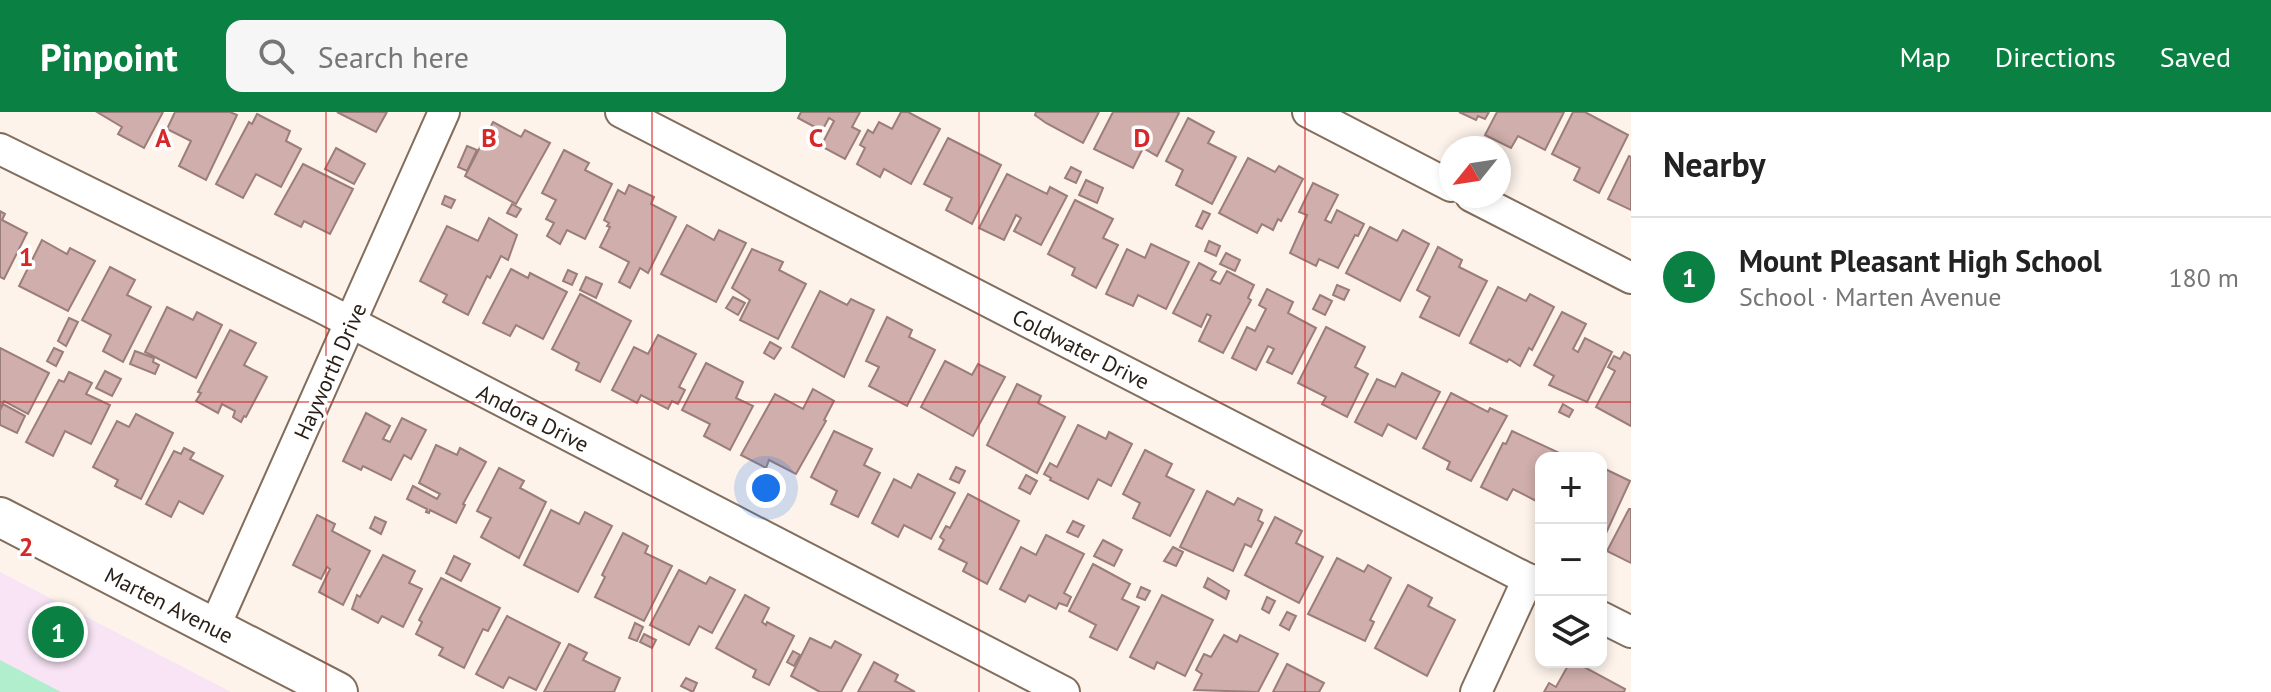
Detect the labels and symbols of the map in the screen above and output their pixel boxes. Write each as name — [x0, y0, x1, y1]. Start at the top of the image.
text: A — [155, 121, 171, 154]
text: B — [481, 121, 497, 154]
text: C — [809, 121, 823, 154]
text: D — [1134, 121, 1150, 154]
north arrow — [1439, 136, 1511, 208]
text: 1 — [19, 240, 33, 273]
street label: Hayworth Drive — [287, 298, 373, 444]
street label: Coldwater Drive — [1008, 302, 1154, 396]
street label: Andora Drive — [472, 378, 594, 458]
your location — [746, 468, 786, 508]
text: 2 — [19, 530, 33, 563]
street label: Marten Avenue — [100, 561, 238, 649]
pin: 1 — [32, 602, 84, 662]

